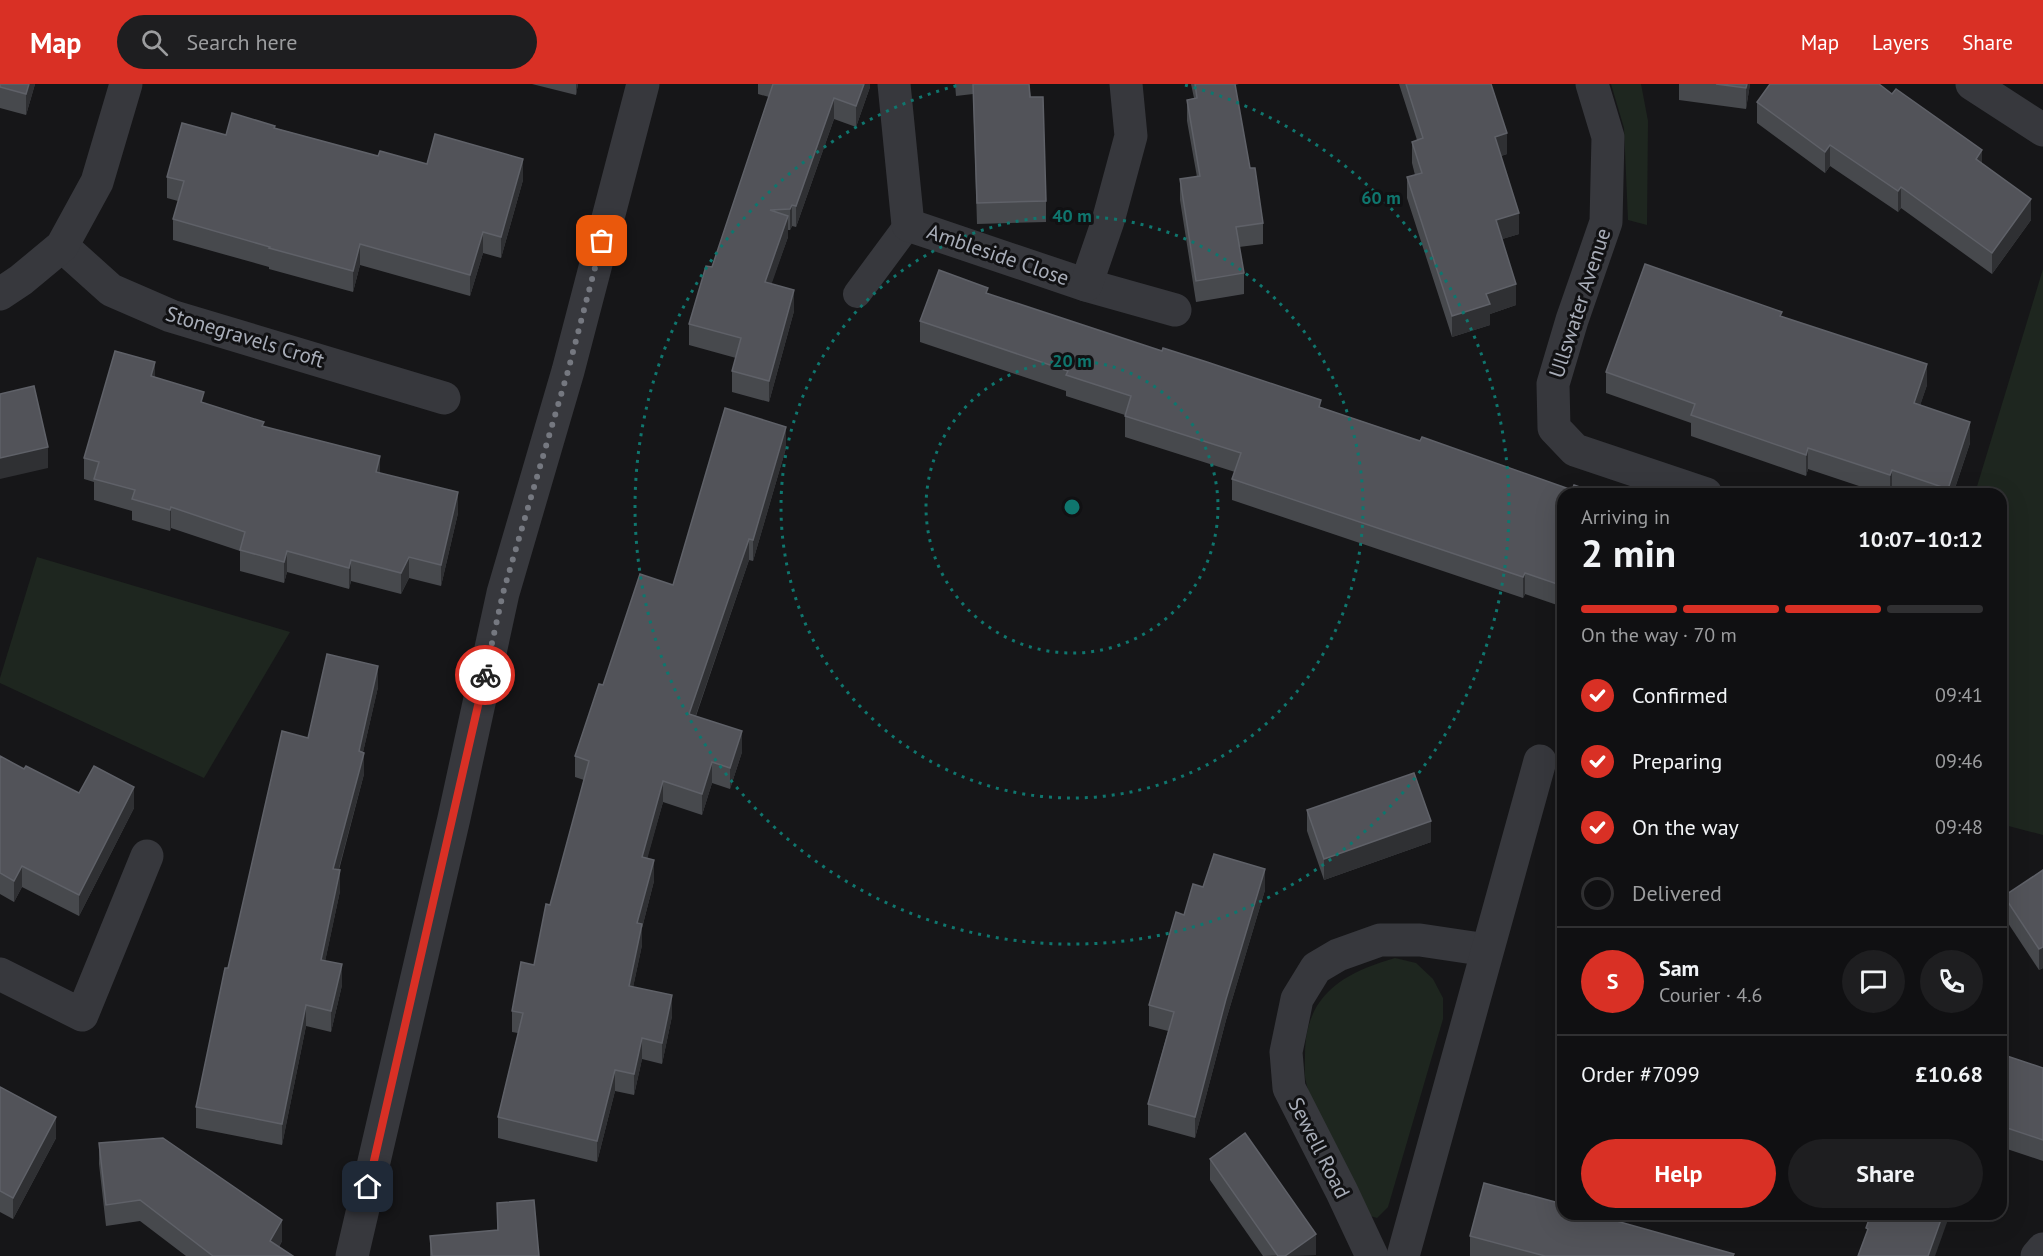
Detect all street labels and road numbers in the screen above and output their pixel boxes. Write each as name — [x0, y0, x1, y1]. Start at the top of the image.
street label: Ambleside Close — [924, 218, 1073, 291]
street label: Ullswater Avenue — [1543, 225, 1616, 381]
street label: Stonegravels Croft — [163, 300, 328, 373]
street label: Sewell Road — [1282, 1093, 1356, 1203]

